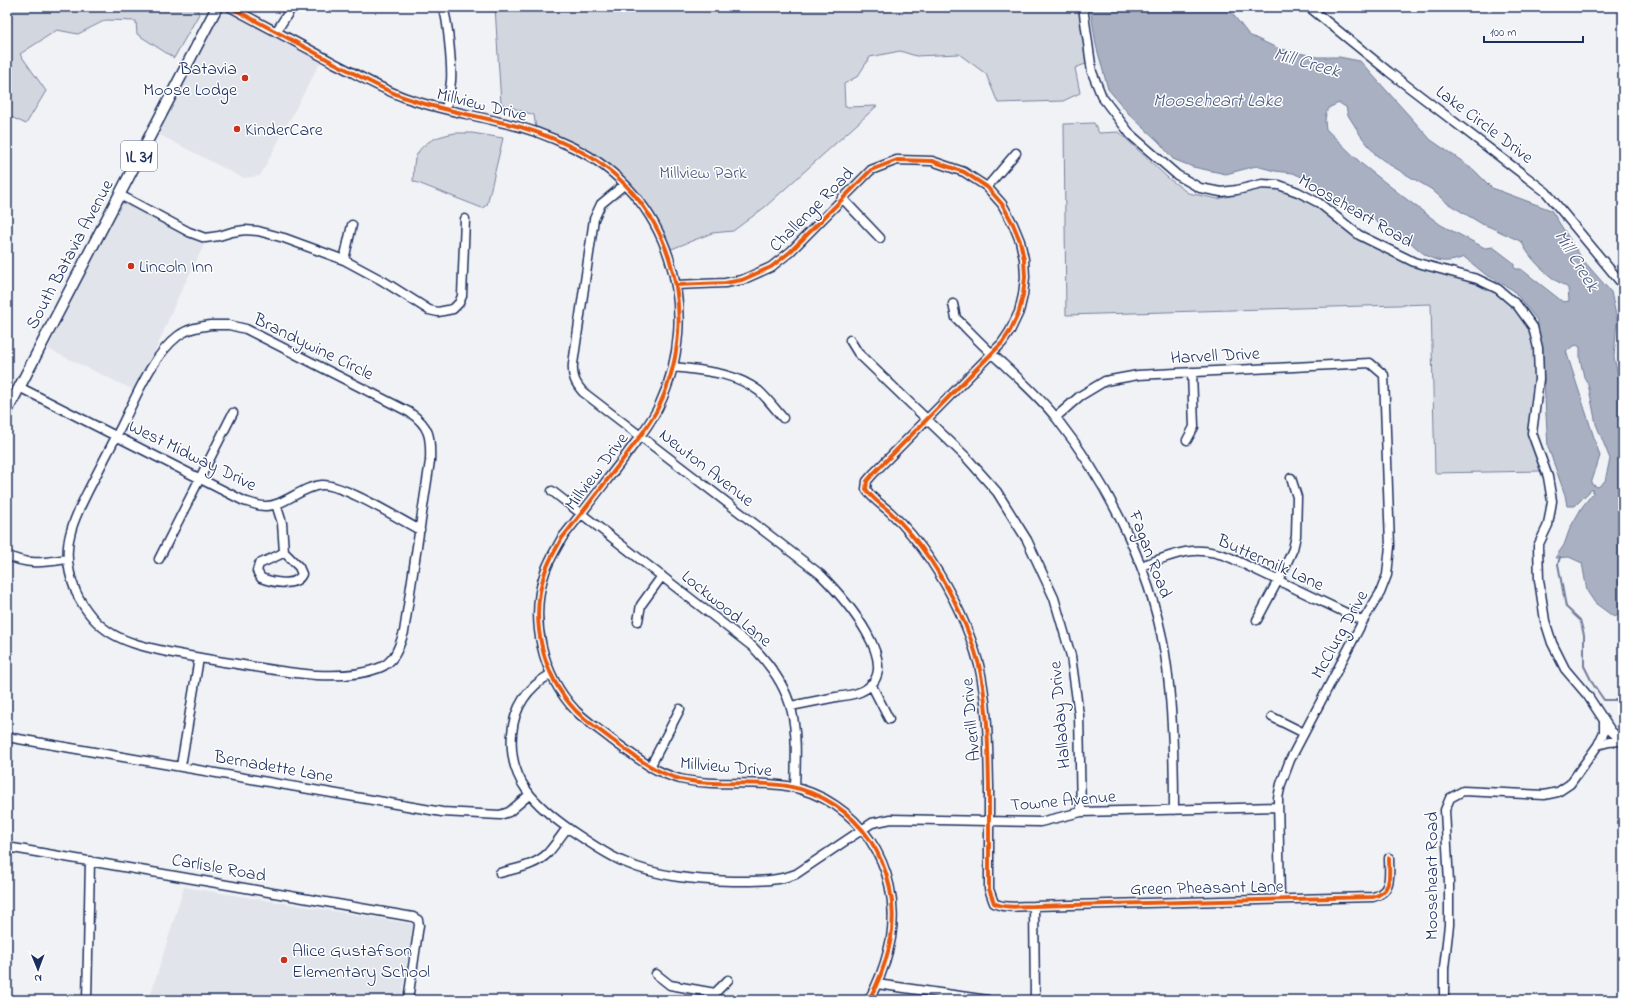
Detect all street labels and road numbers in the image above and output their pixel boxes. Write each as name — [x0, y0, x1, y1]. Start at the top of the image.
street label: Lake Circle Drive — [1429, 80, 1539, 172]
street label: Millview Drive — [434, 82, 530, 130]
road number: IL 31 — [121, 141, 157, 171]
street label: Challenge Road — [764, 162, 862, 260]
street label: Mooseheart Road — [1293, 168, 1417, 255]
street label: South Batavia Avenue — [20, 175, 122, 334]
street label: Brandywine Circle — [248, 307, 378, 389]
street label: Harvell Drive — [1170, 342, 1261, 372]
street label: West Midway Drive — [124, 415, 261, 499]
street label: Newton Avenue — [653, 423, 760, 515]
street label: Millview Drive — [559, 427, 636, 517]
street label: Fagan Road — [1119, 506, 1178, 603]
street label: Buttermilk Lane — [1212, 528, 1328, 599]
street label: Lockwood Lane — [675, 565, 777, 655]
street label: McClurg Drive — [1306, 585, 1377, 685]
street label: Halladay Drive — [1043, 659, 1079, 770]
street label: Averill Drive — [955, 676, 989, 763]
street label: Bernadette Lane — [211, 745, 336, 791]
street label: Millview Drive — [679, 751, 774, 785]
street label: Towne Avenue — [1009, 784, 1118, 820]
street label: Mooseheart Road — [1420, 812, 1446, 940]
street label: Carlisle Road — [169, 848, 268, 890]
street label: Green Pheasant Lane — [1130, 875, 1285, 903]

